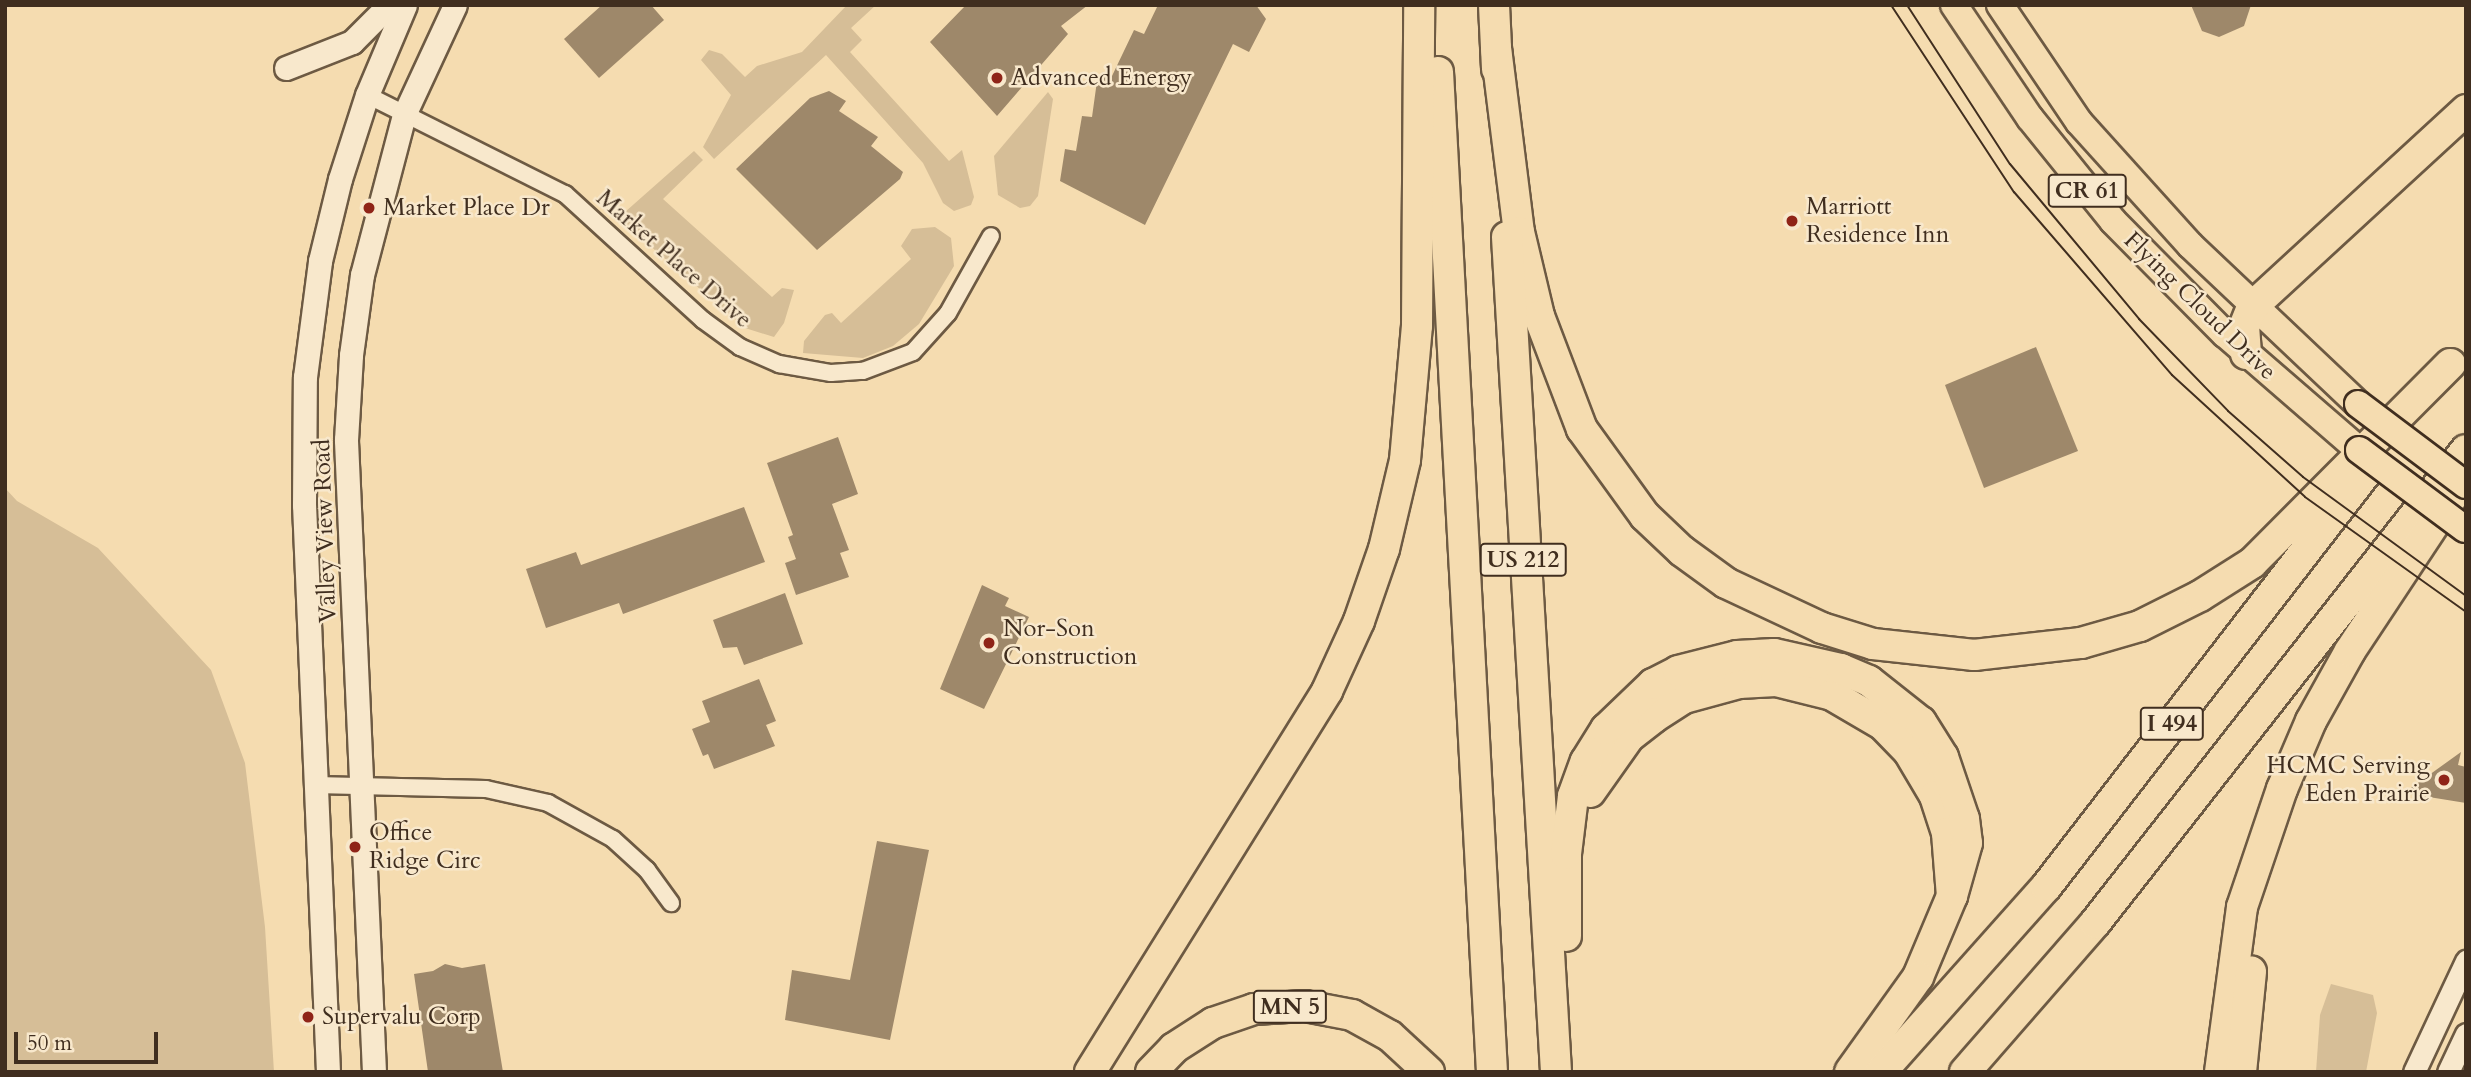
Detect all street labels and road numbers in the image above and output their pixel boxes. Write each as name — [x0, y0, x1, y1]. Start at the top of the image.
road number: CR 61 — [2047, 172, 2127, 210]
street label: Market Place Drive — [590, 184, 758, 334]
street label: Flying Cloud Drive — [2118, 226, 2282, 386]
street label: Valley View Road — [307, 439, 343, 623]
road number: US 212 — [1479, 540, 1567, 580]
road number: I 494 — [2139, 704, 2205, 744]
road number: MN 5 — [1252, 988, 1328, 1026]

